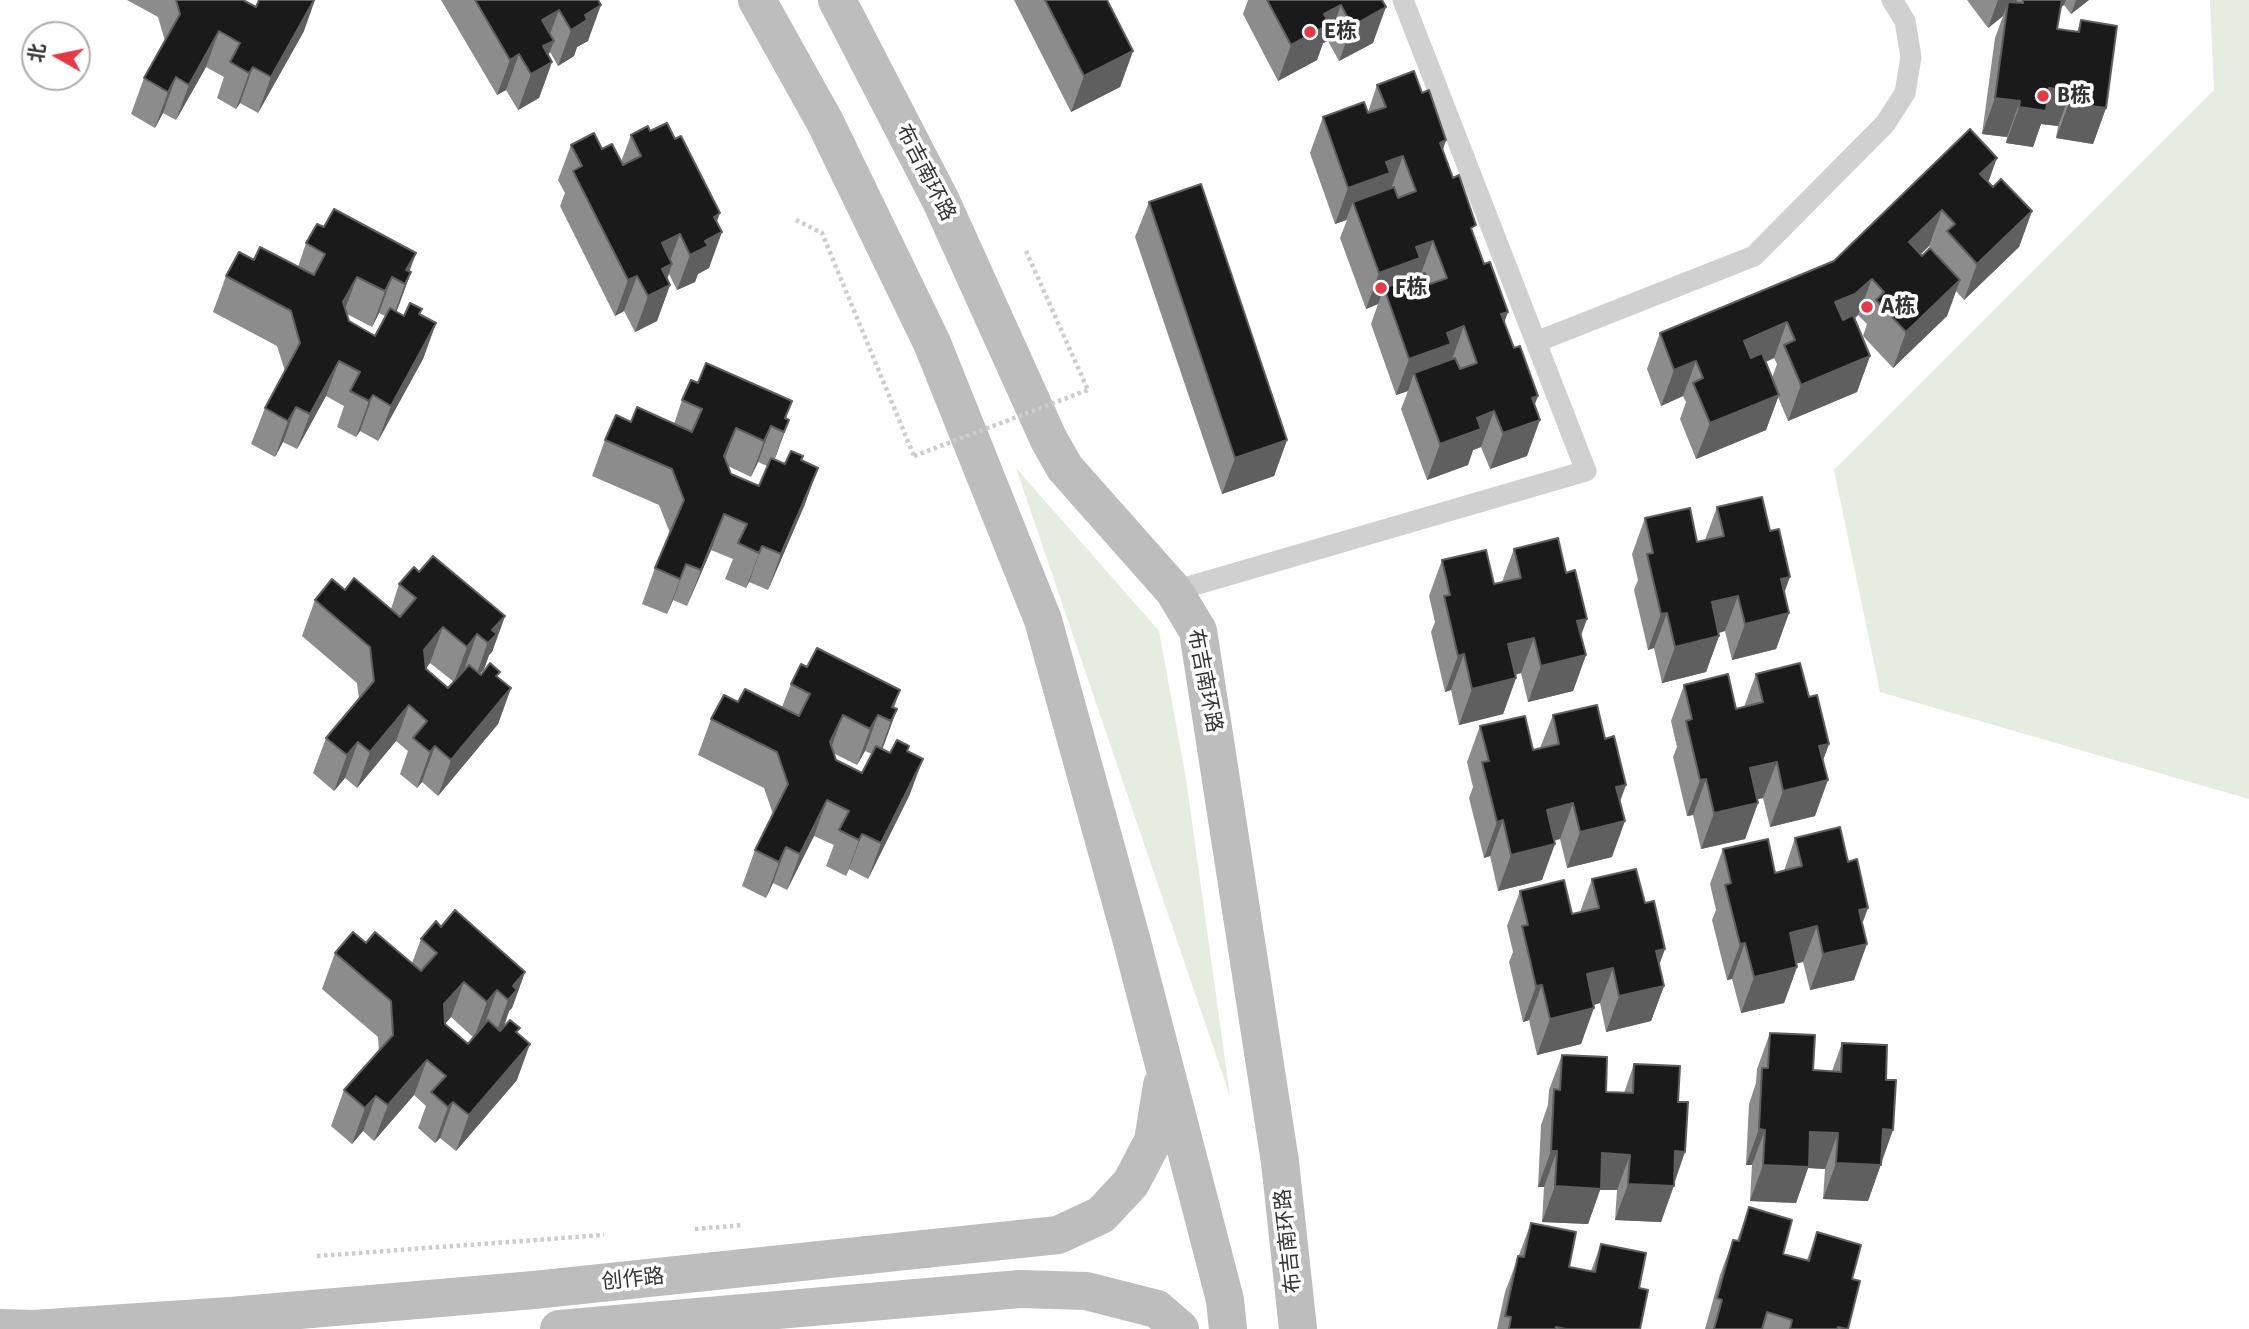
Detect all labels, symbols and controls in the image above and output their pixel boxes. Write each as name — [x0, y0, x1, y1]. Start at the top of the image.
place label: E栋 — [1324, 19, 1357, 45]
north arrow — [21, 21, 91, 91]
marker: E栋 — [1302, 24, 1318, 40]
text: 北 — [24, 42, 51, 64]
place label: B栋 — [2057, 83, 2091, 109]
marker: B栋 — [2035, 88, 2051, 104]
street label: 布吉南环路 — [890, 121, 960, 225]
place label: F栋 — [1395, 275, 1427, 301]
marker: F栋 — [1373, 280, 1389, 296]
place label: A栋 — [1881, 294, 1915, 320]
marker: A栋 — [1859, 299, 1875, 315]
street label: 布吉南环路 — [1182, 627, 1226, 735]
street label: 布吉南环路 — [1271, 1187, 1307, 1295]
street label: 创作路 — [600, 1264, 666, 1296]

